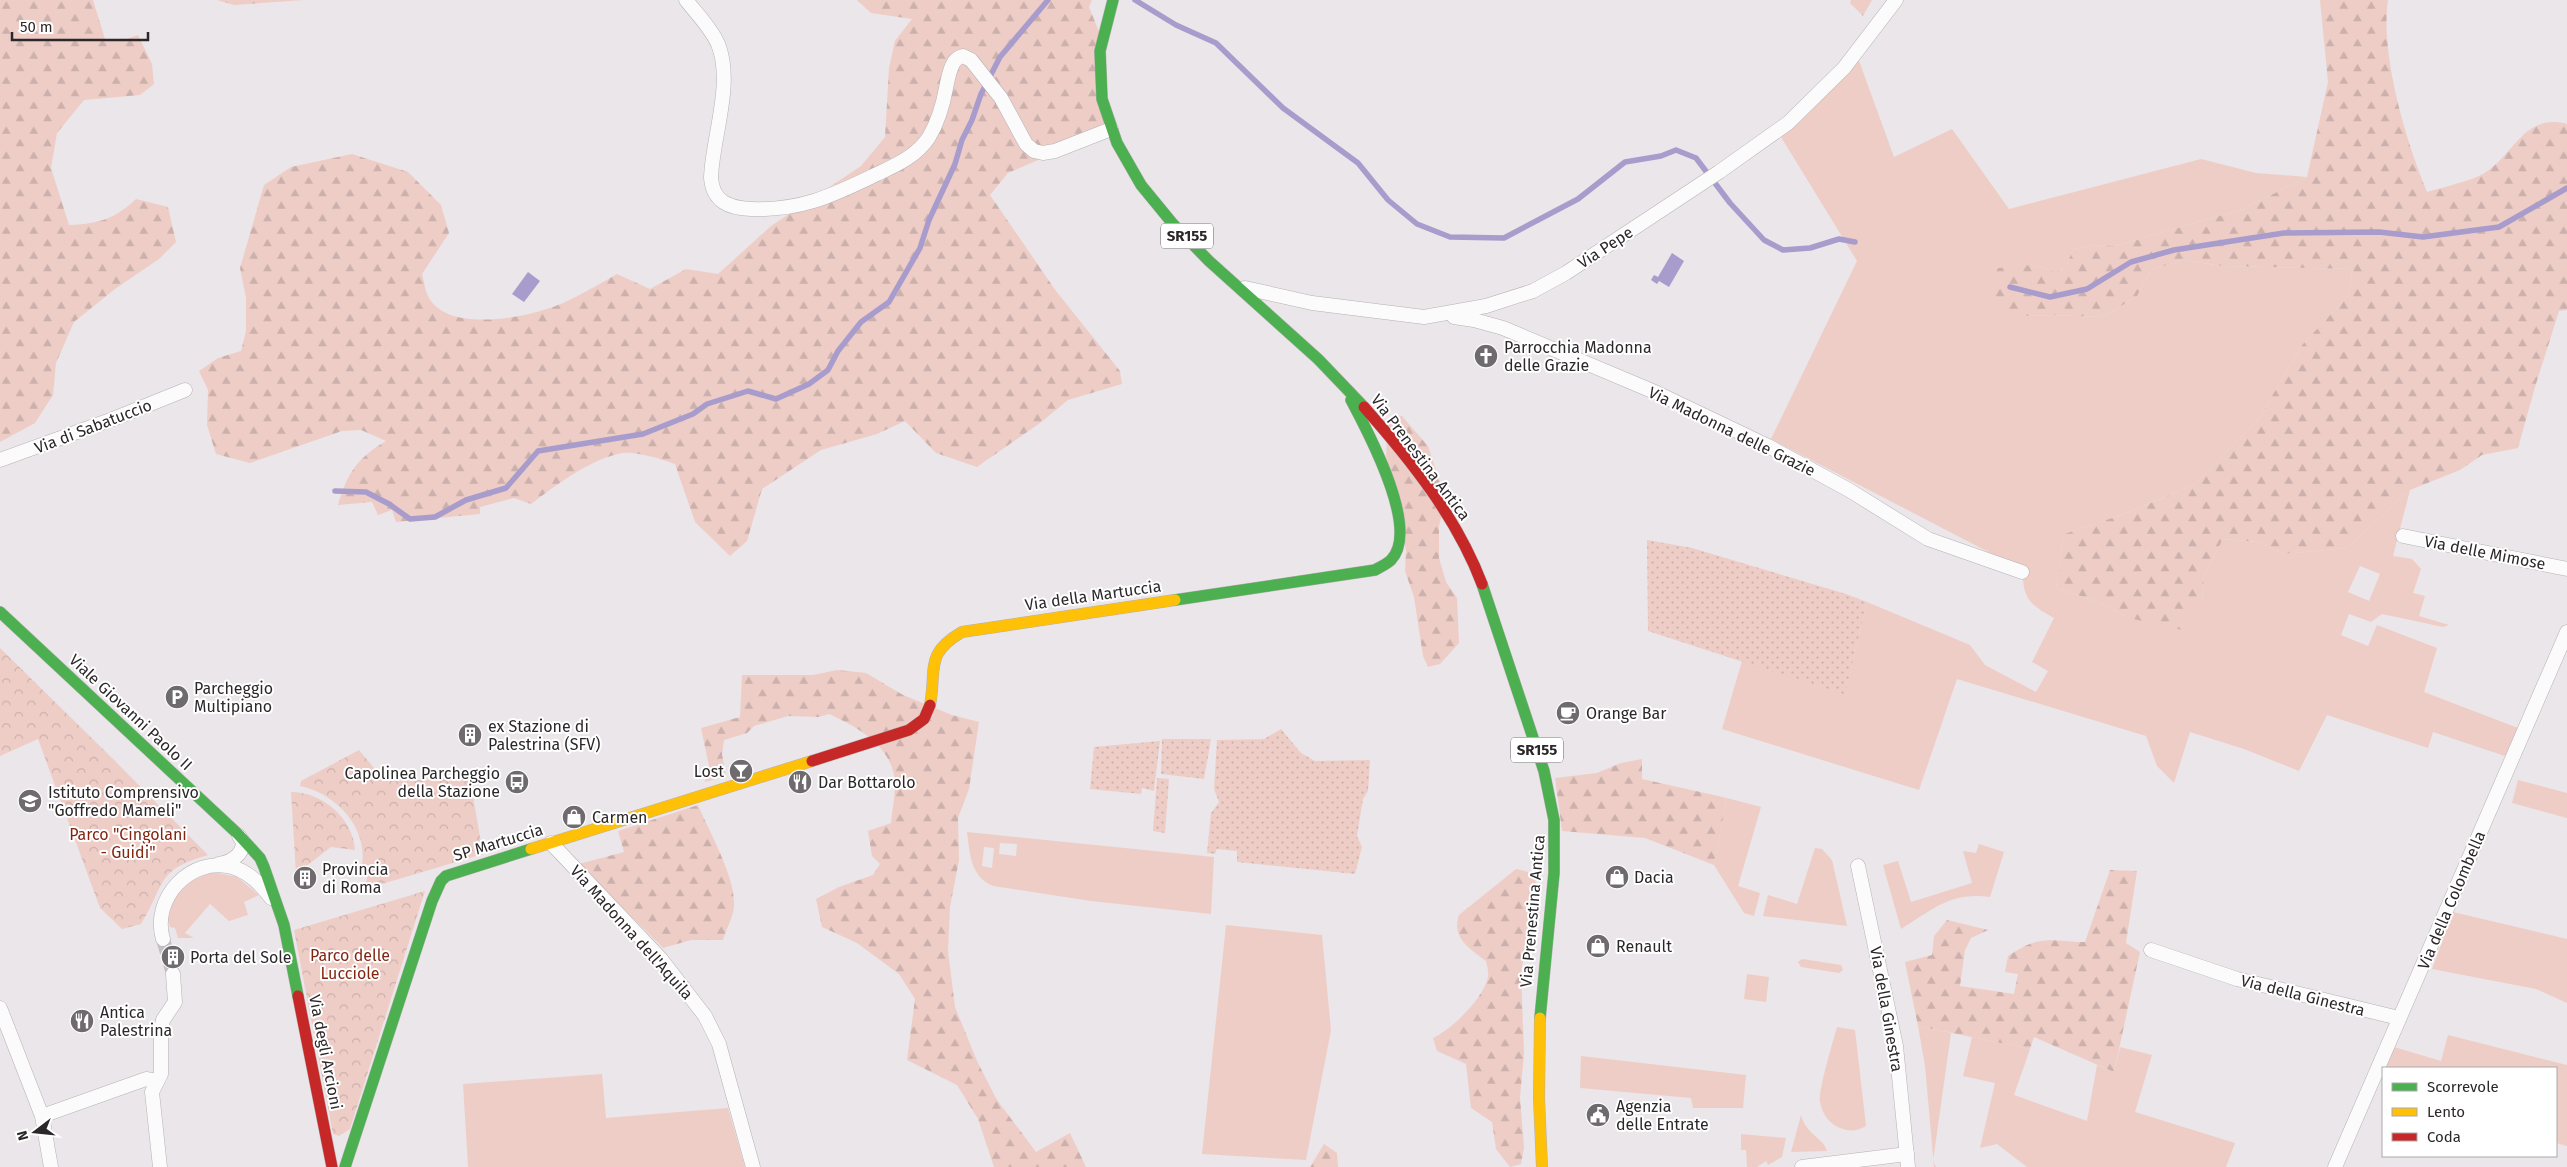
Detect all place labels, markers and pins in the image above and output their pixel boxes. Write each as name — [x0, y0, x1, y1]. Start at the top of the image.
place label: Parrocchia Madonna delle Grazie — [1504, 338, 1652, 375]
church icon: Parrocchia Madonna delle Grazie — [1473, 343, 1499, 369]
place label: Parcheggio Multipiano — [194, 679, 273, 716]
parking icon: Parcheggio Multipiano — [164, 684, 190, 710]
cafe icon: Orange Bar — [1555, 700, 1581, 726]
place label: Orange Bar — [1586, 704, 1667, 723]
place label: ex Stazione di Palestrina (SFV) — [488, 717, 600, 754]
building icon: ex Stazione di Palestrina (SFV) — [457, 722, 483, 748]
bar icon: Lost — [728, 758, 754, 784]
place label: Lost — [694, 762, 724, 781]
place label: Capolinea Parcheggio della Stazione — [345, 764, 500, 801]
bus stop icon: Capolinea Parcheggio della Stazione — [504, 769, 530, 795]
restaurant icon: Dar Bottarolo — [787, 769, 813, 795]
place label: Dar Bottarolo — [818, 773, 915, 792]
place label: Istituto Comprensivo "Goffredo Mameli" — [48, 783, 199, 820]
school or university icon: Istituto Comprensivo "Goffredo Mameli" — [17, 788, 43, 814]
shop icon: Carmen — [561, 804, 587, 830]
place label: Carmen — [592, 808, 648, 827]
place label: Provincia di Roma — [322, 860, 389, 897]
shop icon: Dacia — [1604, 864, 1630, 890]
building icon: Provincia di Roma — [292, 865, 318, 891]
place label: Dacia — [1634, 868, 1674, 887]
shop icon: Renault — [1585, 933, 1611, 959]
place label: Renault — [1616, 937, 1672, 956]
building icon: Porta del Sole — [160, 944, 186, 970]
place label: Porta del Sole — [190, 948, 292, 967]
place label: Antica Palestrina — [100, 1003, 172, 1040]
restaurant icon: Antica Palestrina — [69, 1008, 95, 1034]
place label: Agenzia delle Entrate — [1616, 1097, 1709, 1134]
public building icon: Agenzia delle Entrate — [1585, 1102, 1611, 1128]

